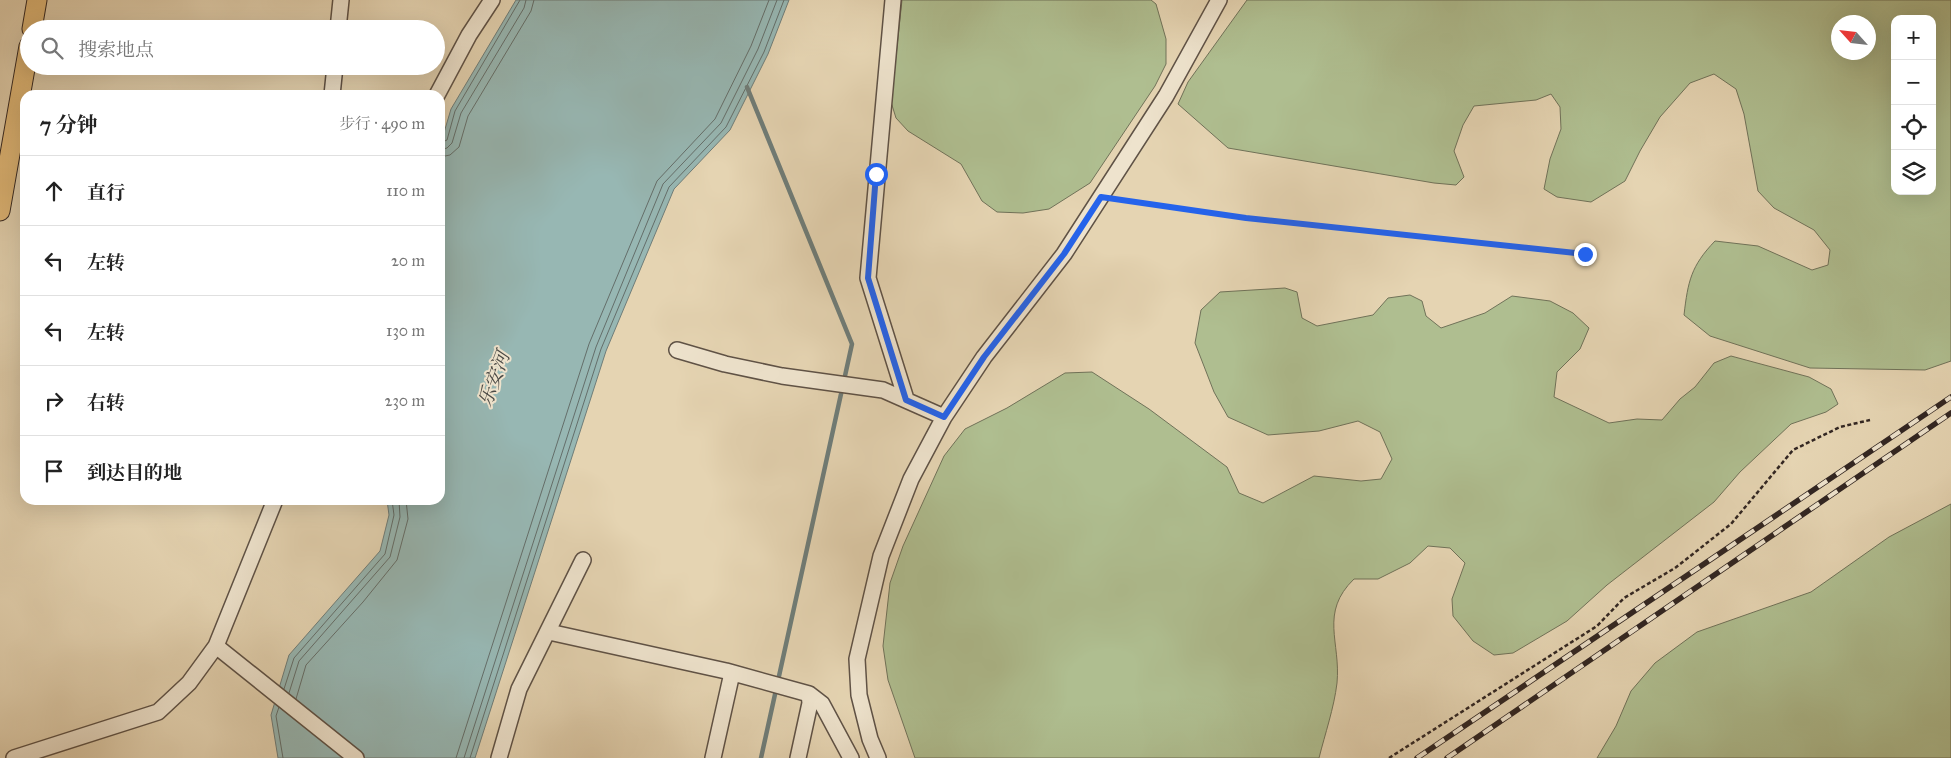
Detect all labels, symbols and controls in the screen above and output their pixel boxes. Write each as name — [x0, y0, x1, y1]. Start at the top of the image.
north arrow — [1831, 15, 1876, 60]
map controls — [1891, 15, 1936, 195]
button: + — [1891, 15, 1936, 60]
search box — [20, 20, 445, 75]
icon: search — [38, 34, 66, 62]
text: 搜索地点 — [78, 38, 154, 61]
button: − — [1891, 60, 1936, 105]
button: locate — [1891, 105, 1936, 150]
text: 7 分钟 — [40, 112, 98, 138]
text: 步行 · 490 m — [339, 114, 425, 133]
button: layers — [1891, 150, 1936, 195]
route start — [865, 163, 888, 186]
icon: ahead — [40, 177, 68, 205]
text: 直行 — [87, 181, 125, 204]
text: 110 m — [386, 181, 425, 200]
route end — [1574, 243, 1597, 266]
icon: left — [40, 247, 68, 275]
text: 左转 — [87, 251, 125, 274]
text: 20 m — [391, 251, 425, 270]
icon: left — [40, 317, 68, 345]
text: 左转 — [87, 321, 125, 344]
text: 130 m — [386, 321, 425, 340]
water label: 乐安河 — [473, 345, 516, 410]
icon: right — [40, 387, 68, 415]
text: 右转 — [87, 391, 125, 414]
text: 230 m — [385, 391, 425, 410]
icon: arrive — [40, 457, 68, 485]
text: 到达目的地 — [87, 461, 182, 484]

